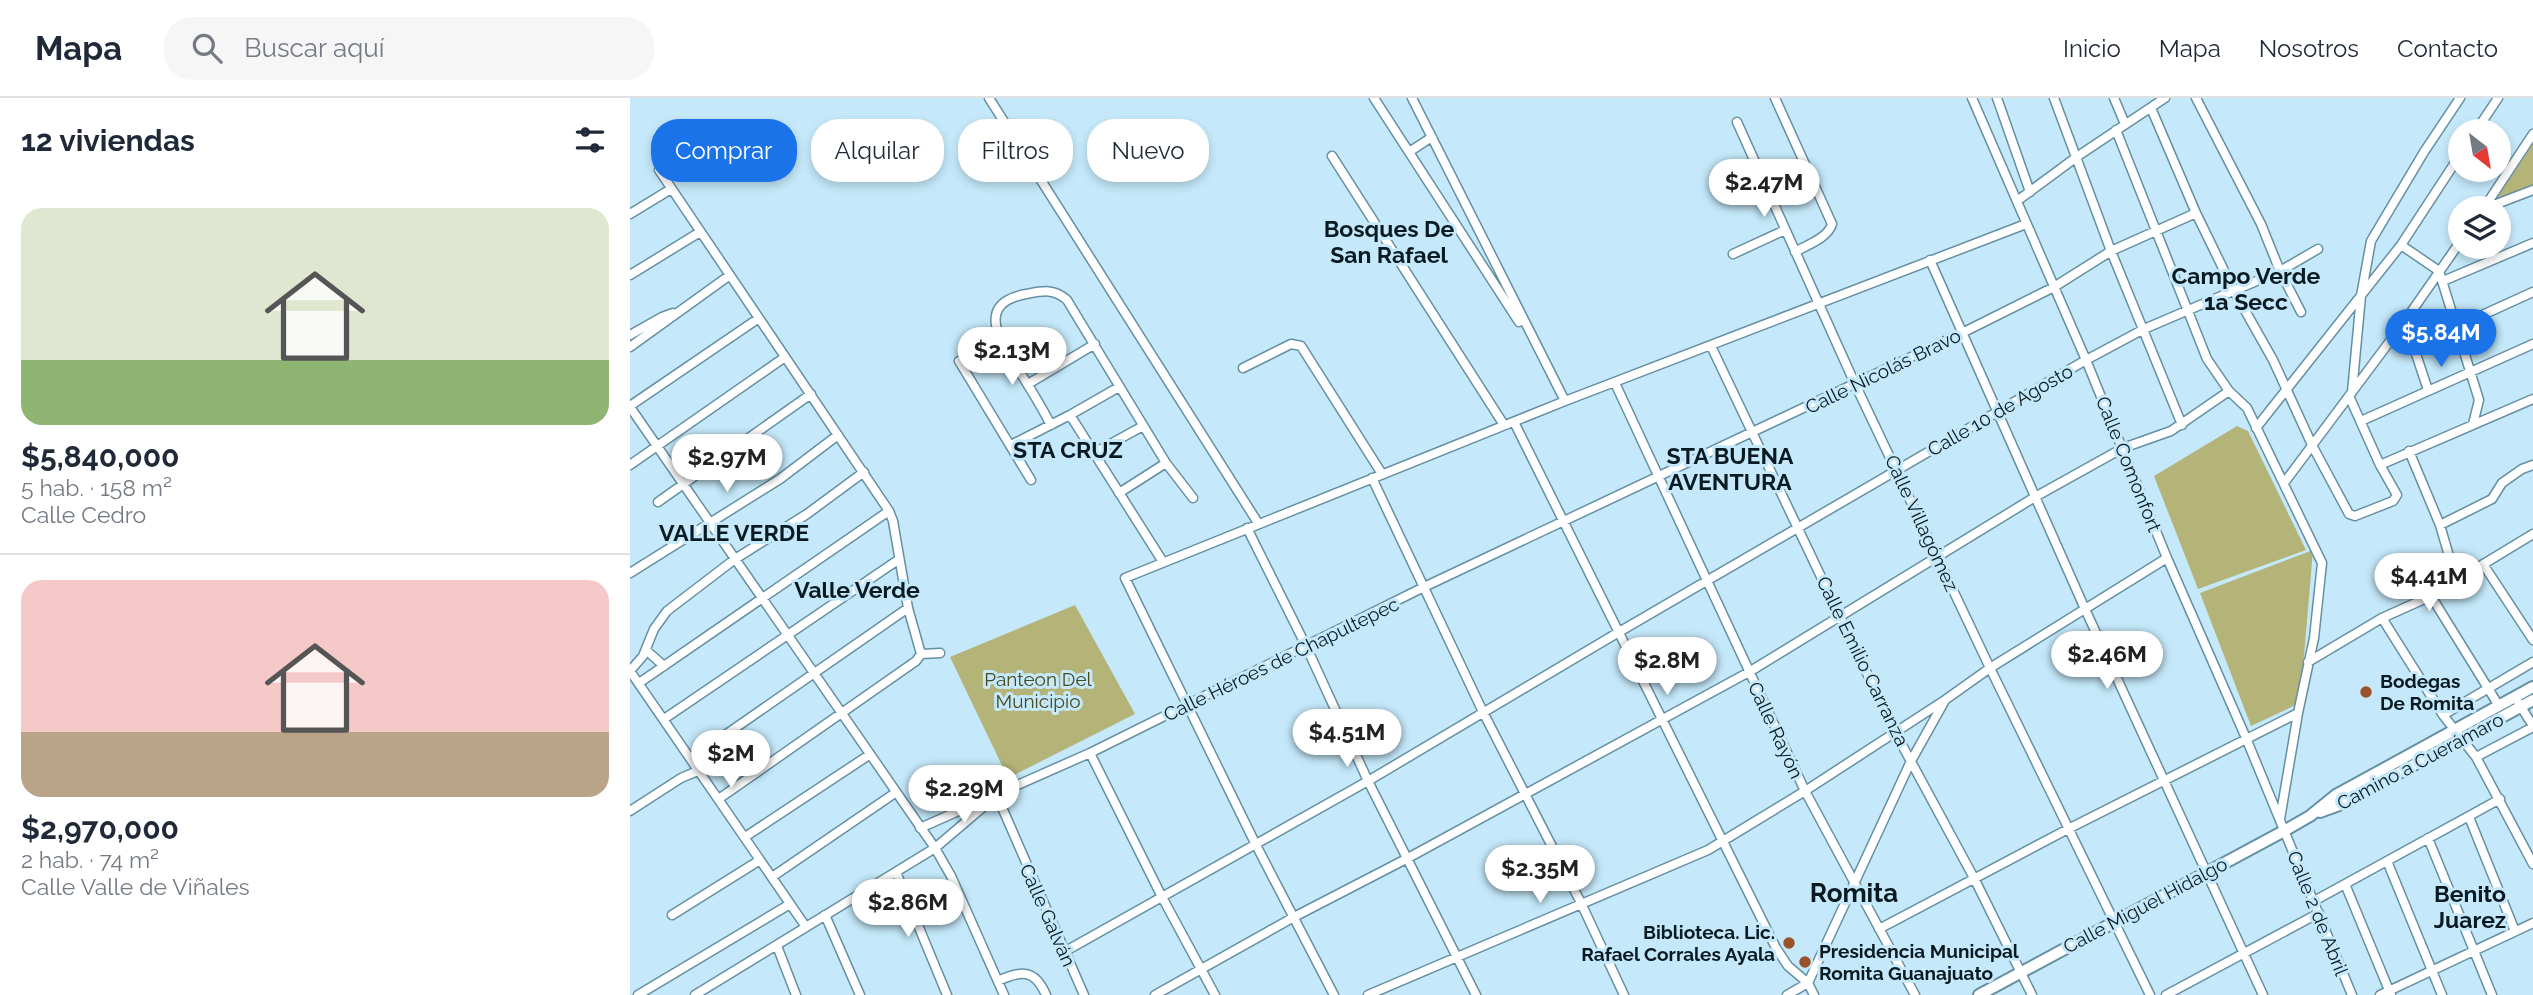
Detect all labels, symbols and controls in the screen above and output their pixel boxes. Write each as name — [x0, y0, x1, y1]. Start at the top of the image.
search box — [164, 17, 654, 80]
text: Mapa — [35, 29, 122, 68]
icon: search — [188, 29, 226, 67]
text: Buscar aquí — [244, 33, 384, 63]
text: Inicio — [2063, 34, 2121, 63]
text: Mapa — [2159, 34, 2221, 63]
text: Nosotros — [2259, 34, 2359, 63]
text: Contacto — [2397, 34, 2498, 63]
chip: Comprar — [651, 119, 797, 182]
chip: Alquilar — [811, 119, 944, 182]
chip: Filtros — [958, 119, 1073, 182]
chip: Nuevo — [1087, 119, 1209, 182]
north arrow — [2448, 119, 2511, 182]
map controls — [2448, 119, 2511, 259]
icon: filters — [571, 121, 609, 159]
text: 12 viviendas — [21, 123, 195, 158]
pin: $2.47M — [1707, 159, 1821, 219]
text: $2.47M — [1725, 168, 1803, 195]
button: layers — [2448, 196, 2511, 259]
district label: Bosques De San Rafael — [1324, 215, 1455, 268]
icon: home — [252, 253, 378, 379]
district label: Campo Verde 1a Secc — [2172, 262, 2321, 315]
pin: $5.84M — [2384, 310, 2498, 369]
text: $5.84M — [2401, 318, 2481, 345]
street label: Calle Nicolás Bravo — [1802, 324, 1964, 418]
pin: $2.13M — [955, 328, 1069, 387]
text: $2.13M — [974, 336, 1050, 363]
street label: Calle 10 de Agosto — [1924, 360, 2076, 460]
street label: Calle Comonfort — [2092, 393, 2166, 536]
pin: $2.97M — [670, 434, 784, 494]
district label: STA CRUZ — [1013, 436, 1123, 463]
text: $5,840,000 — [21, 439, 180, 474]
district label: STA BUENA AVENTURA — [1667, 442, 1794, 495]
text: $2.97M — [687, 443, 767, 470]
street label: Calle Villagómez — [1881, 451, 1963, 595]
text: 5 hab. · 158 m² — [21, 474, 172, 501]
text: Calle Cedro — [21, 501, 146, 528]
district label: VALLE VERDE — [659, 519, 809, 546]
pin: $4.41M — [2372, 554, 2486, 613]
text: $4.41M — [2390, 562, 2468, 589]
street label: Calle Emilio Carranza — [1812, 573, 1914, 749]
district label: Valle Verde — [794, 576, 920, 603]
street label: Calle Héroes de Chapultepec — [1160, 592, 1402, 726]
icon: home — [252, 625, 378, 751]
pin: $2.46M — [2050, 632, 2164, 691]
pin: $2.8M — [1618, 638, 1716, 697]
text: $2.46M — [2067, 640, 2147, 667]
text: $2.8M — [1634, 646, 1700, 673]
park label: Panteon Del Municipio — [984, 668, 1093, 712]
place label: Bodegas De Romita — [2380, 670, 2474, 714]
street label: Calle Rayón — [1744, 678, 1808, 782]
marker: Bodegas De Romita — [2358, 684, 2374, 700]
street label: Camino a Cuerámaro — [2333, 708, 2507, 814]
pin: $4.51M — [1290, 710, 1404, 769]
text: $4.51M — [1309, 718, 1385, 745]
pin: $2M — [697, 730, 765, 790]
text: $2M — [707, 739, 755, 766]
pin: $2.29M — [907, 766, 1021, 825]
text: $2.29M — [924, 774, 1004, 801]
text: $2,970,000 — [21, 811, 179, 846]
text: 2 hab. · 74 m² — [21, 846, 159, 873]
pin: $2.35M — [1483, 846, 1597, 905]
street label: Calle 2 de Abril — [2283, 848, 2353, 979]
street label: Calle Miguel Hidalgo — [2059, 852, 2231, 958]
text: $2.35M — [1501, 854, 1579, 881]
street label: Calle Galván — [1016, 860, 1080, 970]
text: Calle Valle de Viñales — [21, 873, 250, 900]
district label: Romita — [1810, 878, 1898, 908]
pin: $2.86M — [851, 880, 965, 939]
district label: Benito Juarez — [2434, 880, 2506, 933]
text: $2.86M — [868, 888, 948, 915]
place label: Biblioteca. Lic. Rafael Corrales Ayala — [1581, 921, 1775, 965]
marker: Biblioteca. Lic. Rafael Corrales Ayala — [1781, 935, 1797, 951]
place label: Presidencia Municipal Romita Guanajuato — [1819, 940, 2020, 984]
marker: Presidencia Municipal Romita Guanajuato — [1797, 954, 1813, 970]

